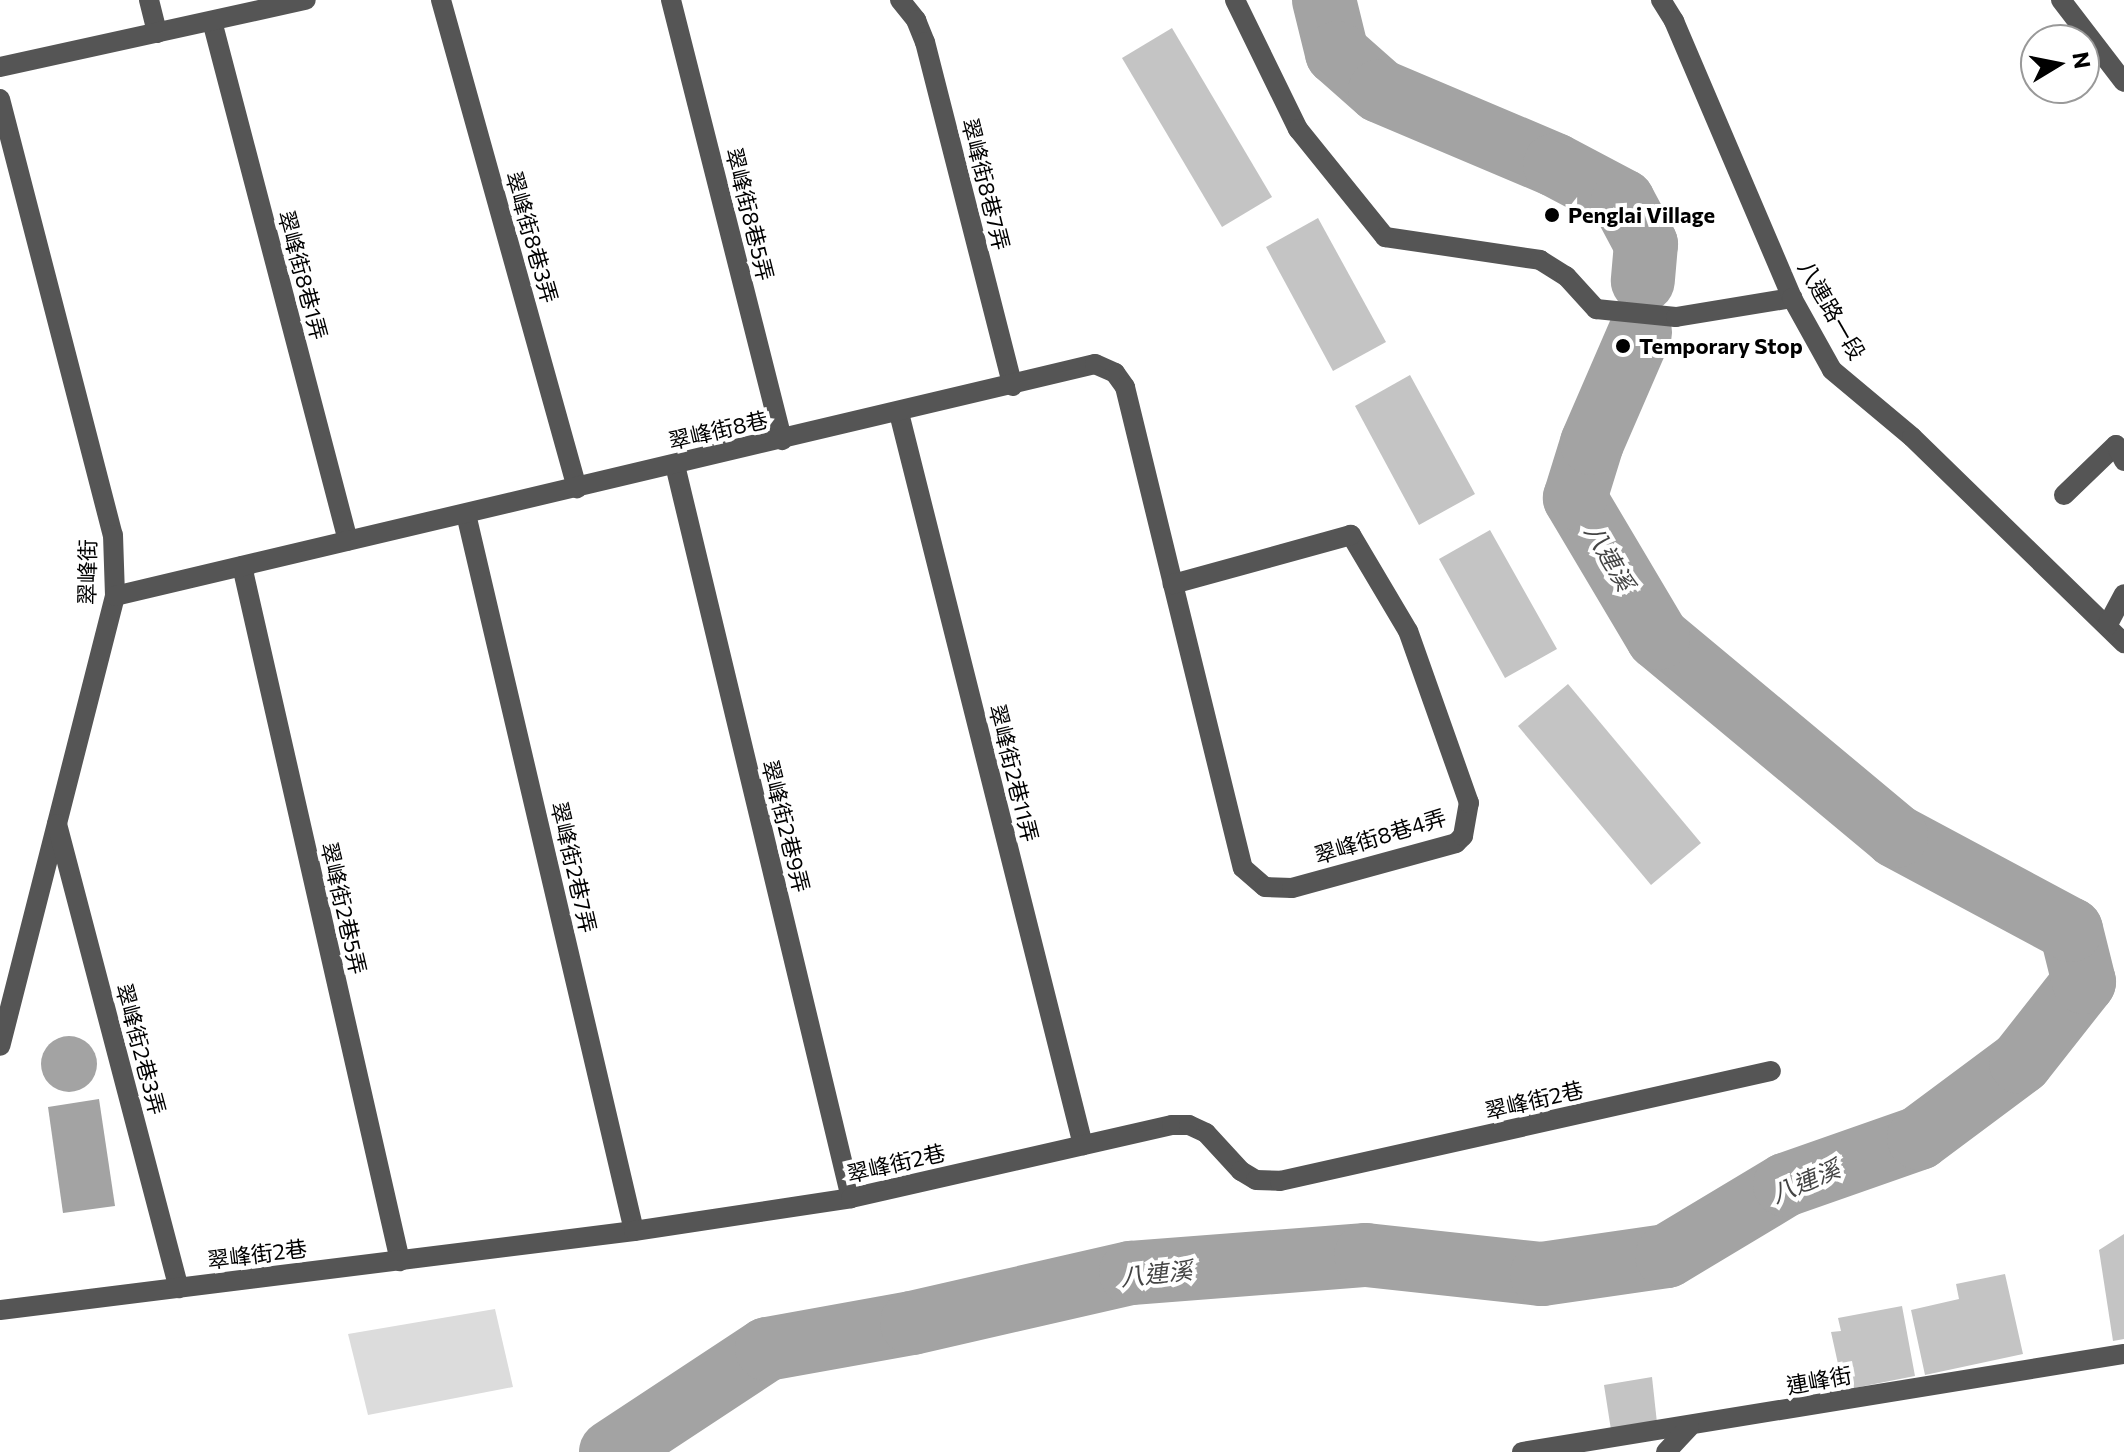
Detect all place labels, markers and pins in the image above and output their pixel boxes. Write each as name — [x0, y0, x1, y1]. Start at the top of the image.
place label: Penglai Village — [1568, 202, 1715, 228]
marker: Penglai Village — [1543, 206, 1561, 224]
place label: Temporary Stop — [1639, 333, 1803, 359]
marker: Temporary Stop — [1614, 337, 1632, 355]

